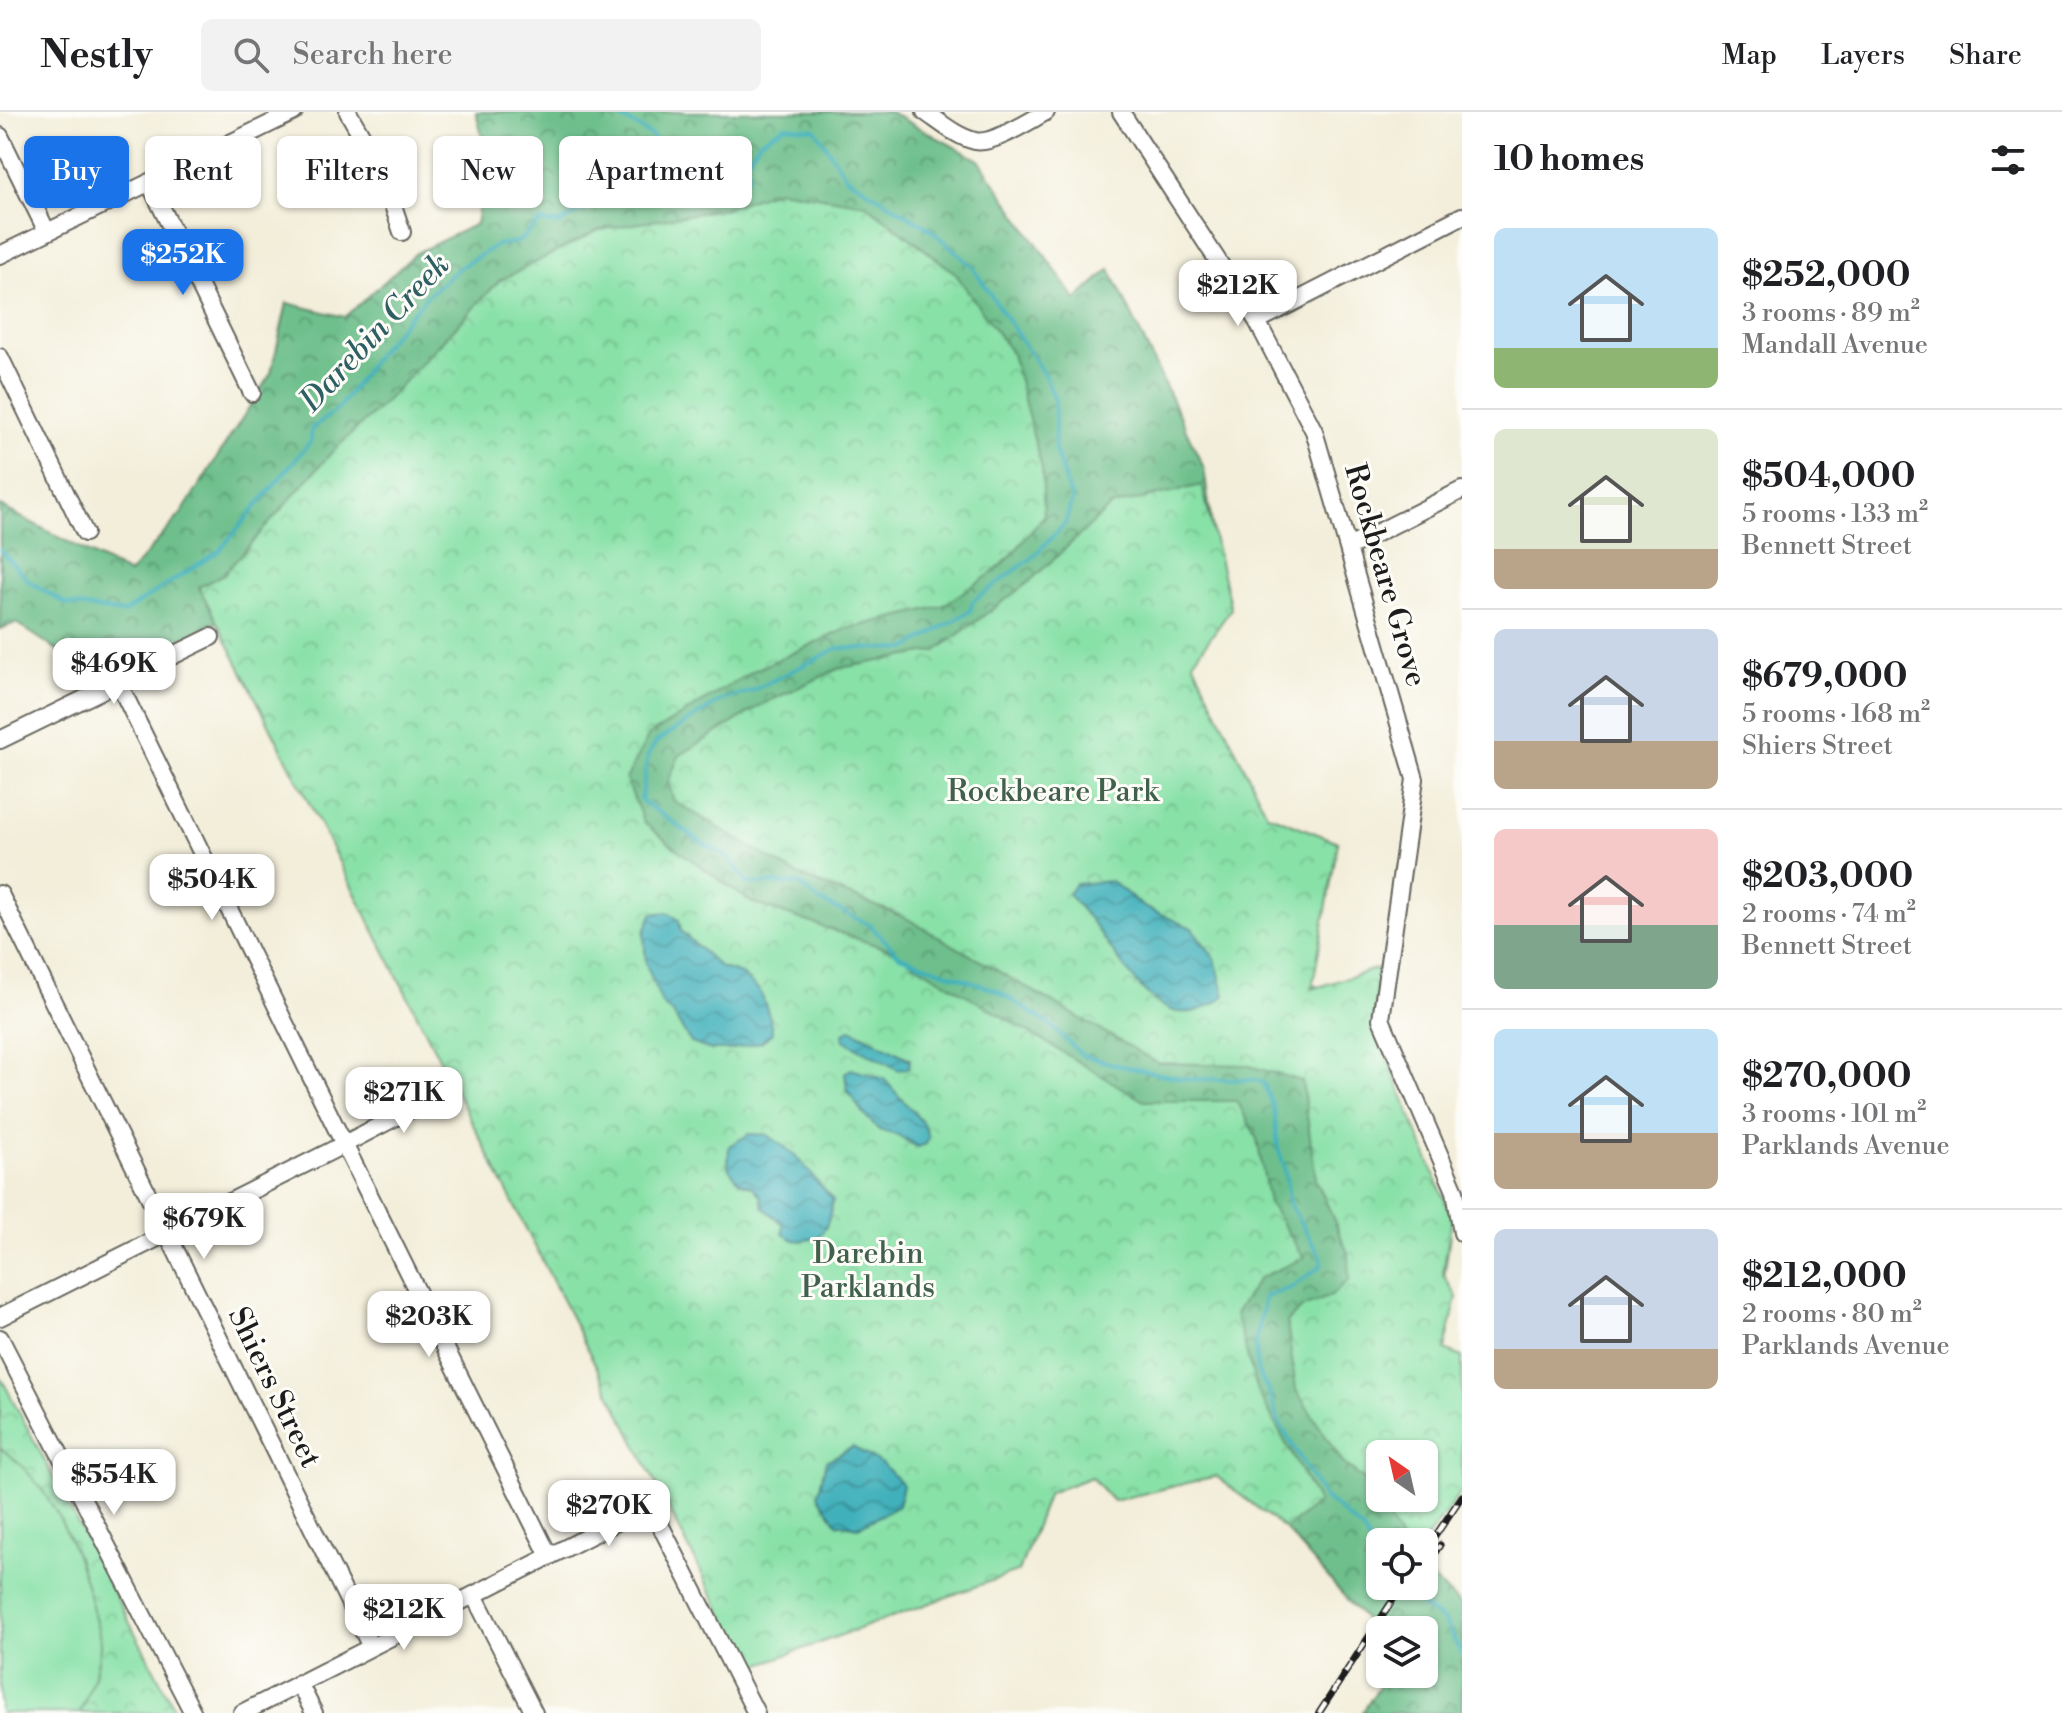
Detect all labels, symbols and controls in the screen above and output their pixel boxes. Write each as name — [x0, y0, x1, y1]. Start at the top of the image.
search box — [201, 19, 761, 91]
text: Nestly — [40, 32, 153, 79]
icon: search — [229, 33, 273, 77]
text: Search here — [293, 36, 453, 74]
text: Map — [1722, 38, 1777, 73]
text: Layers — [1821, 38, 1905, 73]
text: Share — [1949, 38, 2022, 73]
chip: Buy — [24, 136, 129, 208]
chip: Rent — [145, 136, 261, 208]
chip: Filters — [277, 136, 417, 208]
chip: New — [433, 136, 543, 208]
chip: Apartment — [559, 136, 752, 208]
icon: filters — [1986, 138, 2030, 182]
text: 10 homes — [1494, 139, 1644, 181]
pin: $252K — [127, 229, 239, 297]
text: $252K — [140, 239, 226, 271]
water label: Darebin Creek — [290, 245, 458, 421]
text: $252,000 — [1742, 255, 1910, 297]
pin: $212K — [1182, 260, 1294, 328]
icon: home — [1558, 260, 1654, 356]
text: $212K — [1197, 270, 1279, 302]
text: 3 rooms · 89 m² — [1742, 297, 1920, 329]
text: Mandall Avenue — [1742, 329, 1928, 361]
text: $504,000 — [1742, 456, 1915, 498]
street label: Rockbeare Grove — [1335, 459, 1435, 691]
icon: home — [1558, 461, 1654, 557]
text: 5 rooms · 133 m² — [1742, 498, 1928, 530]
text: Bennett Street — [1742, 530, 1912, 562]
pin: $469K — [58, 638, 170, 706]
text: $469K — [71, 648, 157, 680]
text: $679,000 — [1742, 656, 1908, 698]
icon: home — [1558, 661, 1654, 757]
text: 5 rooms · 168 m² — [1742, 698, 1930, 730]
text: Shiers Street — [1742, 730, 1893, 762]
park label: Rockbeare Park — [947, 773, 1160, 811]
pin: $504K — [156, 854, 268, 922]
text: $203,000 — [1742, 856, 1913, 898]
icon: home — [1558, 861, 1654, 957]
text: $504K — [168, 864, 256, 896]
text: 2 rooms · 74 m² — [1742, 898, 1916, 930]
text: Bennett Street — [1742, 930, 1912, 962]
text: $270,000 — [1742, 1056, 1912, 1098]
icon: home — [1558, 1061, 1654, 1157]
pin: $271K — [348, 1067, 460, 1135]
text: $271K — [363, 1077, 445, 1109]
text: 3 rooms · 101 m² — [1742, 1098, 1926, 1130]
text: Parklands Avenue — [1742, 1130, 1950, 1162]
pin: $679K — [148, 1193, 260, 1261]
text: $679K — [163, 1203, 245, 1235]
park label: Darebin Parklands — [801, 1235, 935, 1307]
text: $212,000 — [1742, 1256, 1907, 1298]
icon: home — [1558, 1261, 1654, 1357]
pin: $203K — [373, 1291, 485, 1359]
text: 2 rooms · 80 m² — [1742, 1298, 1922, 1330]
street label: Shiers Street — [219, 1301, 329, 1474]
text: $203K — [385, 1301, 473, 1333]
text: Parklands Avenue — [1742, 1330, 1950, 1362]
north arrow — [1366, 1440, 1438, 1512]
map controls — [1366, 1440, 1438, 1688]
pin: $554K — [58, 1449, 170, 1517]
text: $554K — [71, 1459, 157, 1491]
pin: $270K — [553, 1480, 665, 1548]
text: $270K — [566, 1490, 652, 1522]
button: locate — [1366, 1528, 1438, 1600]
pin: $212K — [348, 1584, 460, 1652]
text: $212K — [363, 1594, 445, 1626]
button: layers — [1366, 1616, 1438, 1688]

